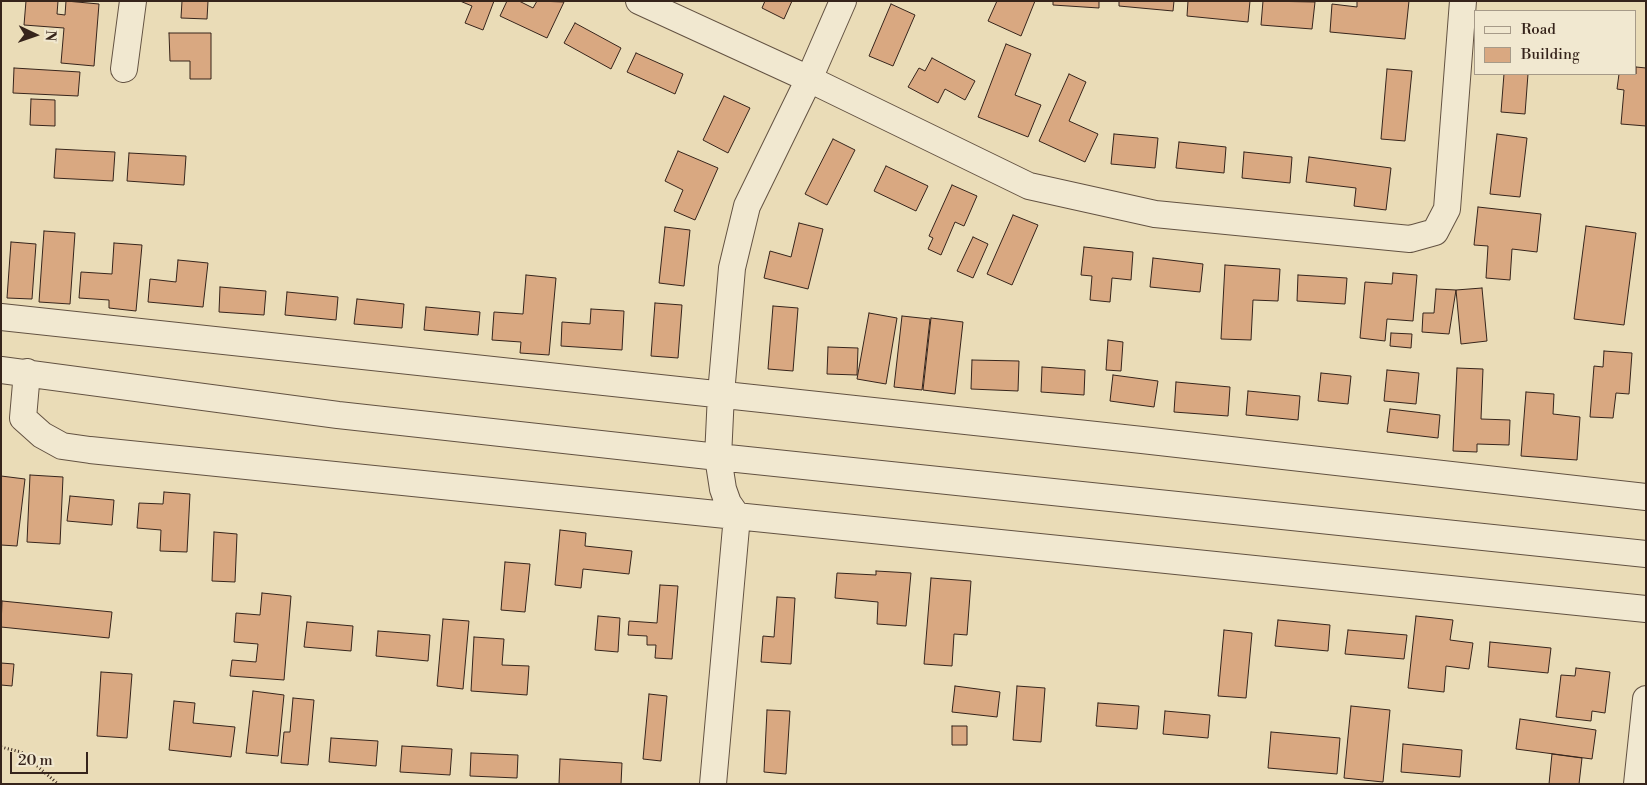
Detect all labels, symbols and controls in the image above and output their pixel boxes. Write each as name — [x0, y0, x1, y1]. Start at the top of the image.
north arrow — [10, 10, 60, 60]
legend — [1474, 10, 1637, 75]
text: Road — [1521, 20, 1556, 39]
text: N — [41, 30, 59, 42]
text: Building — [1521, 45, 1580, 64]
scale bar — [12, 742, 90, 774]
text: 20 m — [18, 751, 53, 770]

